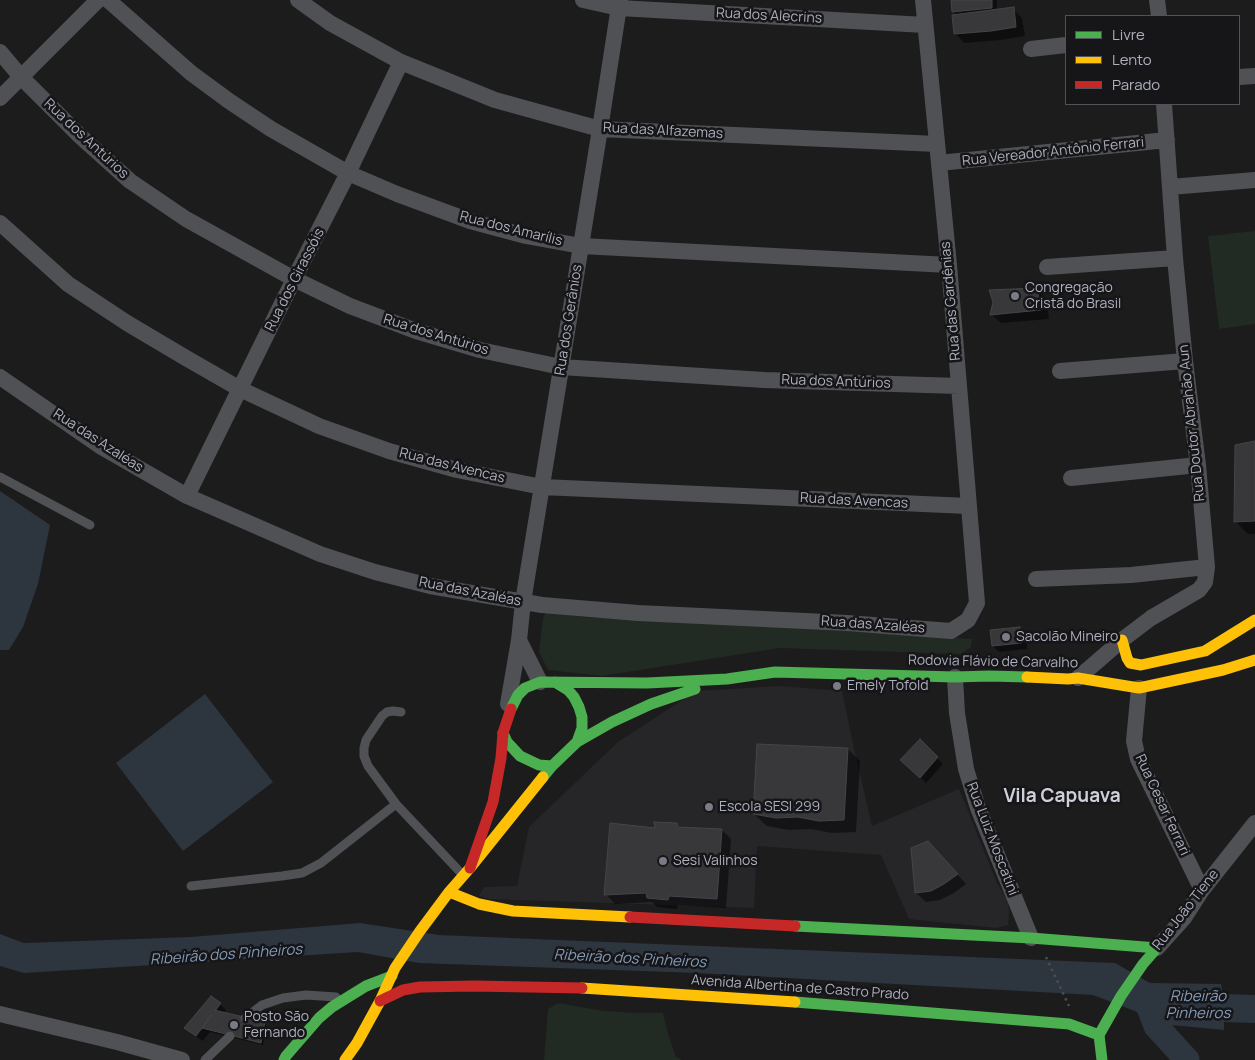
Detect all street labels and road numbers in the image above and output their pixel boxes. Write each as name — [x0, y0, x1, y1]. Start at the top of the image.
street label: Rua dos Alecrins — [715, 5, 823, 27]
street label: Rua dos Antúrios — [40, 96, 132, 182]
street label: Rua das Alfazemas — [602, 119, 724, 143]
street label: Rua Vereador Antônio Ferrari — [961, 134, 1145, 170]
street label: Rua dos Amarílis — [458, 208, 564, 250]
street label: Rua dos Girassóis — [262, 226, 328, 334]
street label: Rua das Gardênias — [937, 241, 965, 361]
street label: Rua dos Gerânios — [552, 263, 586, 377]
street label: Rua dos Antúrios — [381, 311, 491, 359]
street label: Rua Doutor Abrahão Aun — [1175, 344, 1209, 502]
street label: Rua dos Antúrios — [781, 372, 891, 392]
street label: Rua das Azaléas — [50, 406, 146, 476]
street label: Rua das Avencas — [397, 445, 507, 487]
street label: Rua das Avencas — [800, 490, 908, 512]
street label: Rua das Azaléas — [417, 574, 523, 610]
street label: Rua das Azaléas — [821, 613, 925, 637]
street label: Rodovia Flávio de Carvalho — [908, 652, 1078, 672]
street label: Rua Cesar Ferrari — [1131, 752, 1193, 858]
street label: Rua Luiz Moscatini — [963, 780, 1021, 898]
street label: Rua João Tiene — [1149, 866, 1223, 954]
street label: Avenida Albertina de Castro Prado — [690, 972, 910, 1004]

